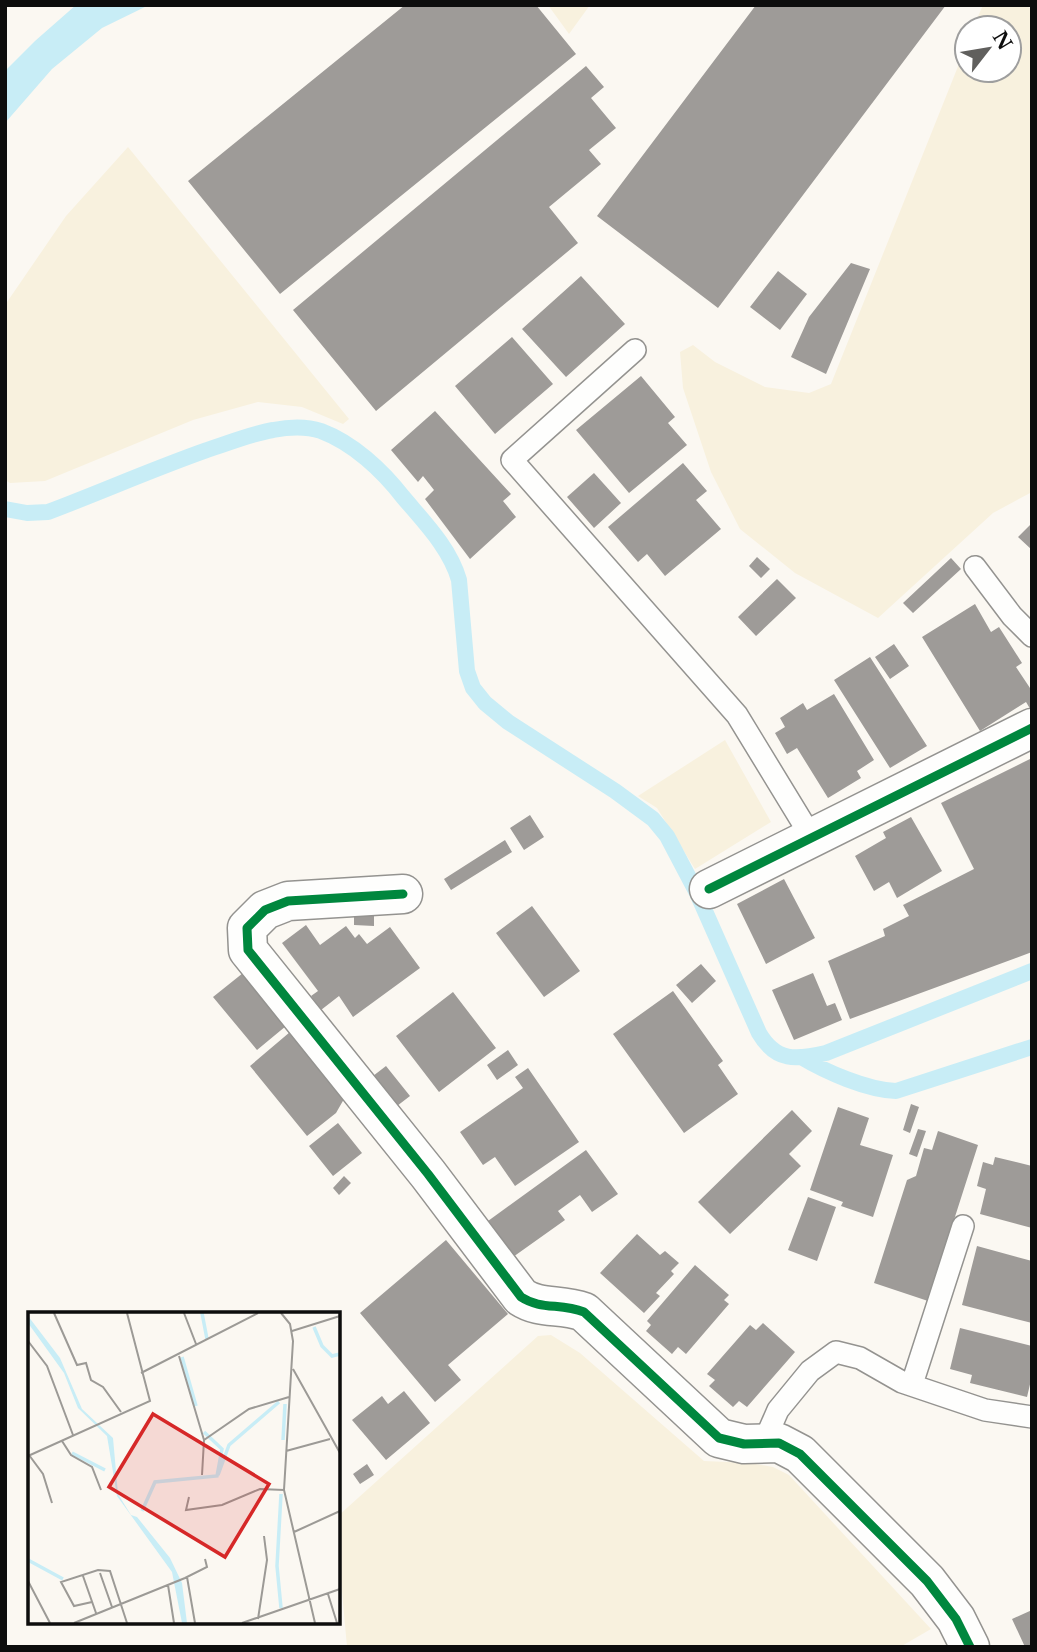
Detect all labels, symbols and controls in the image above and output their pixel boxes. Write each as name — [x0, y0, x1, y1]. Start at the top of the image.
north arrow — [953, 14, 1023, 84]
text: N — [988, 27, 1017, 54]
inset map — [28, 1312, 340, 1624]

